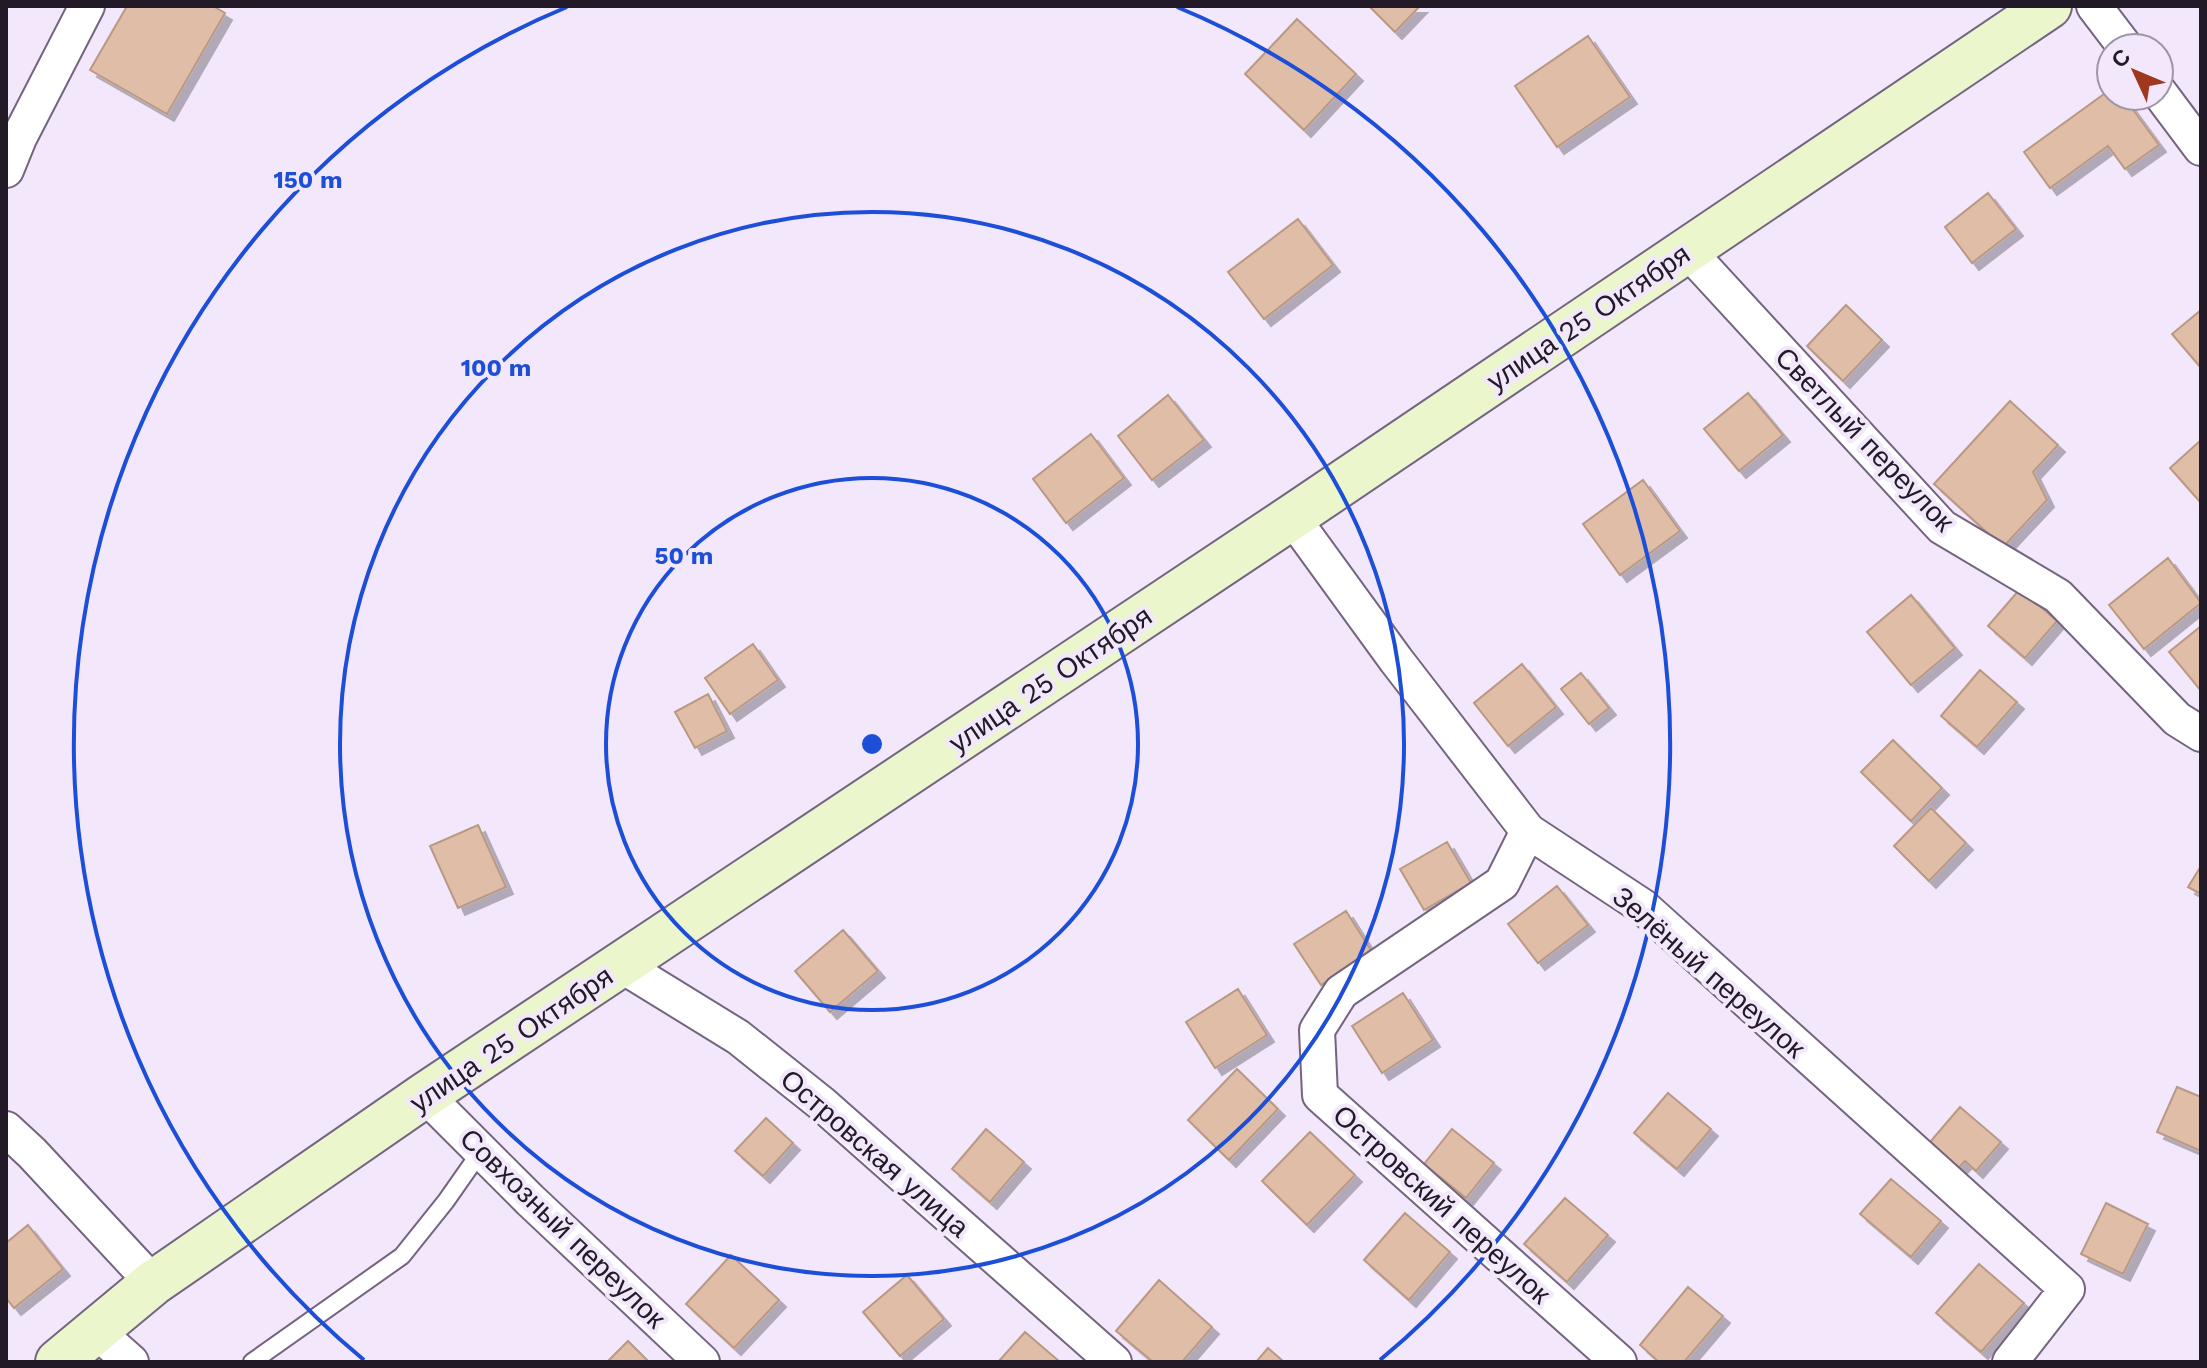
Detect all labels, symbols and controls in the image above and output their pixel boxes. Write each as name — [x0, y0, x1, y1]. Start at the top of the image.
north arrow — [2095, 32, 2175, 112]
text: С — [2106, 44, 2136, 73]
text: 150 m — [273, 166, 343, 194]
street label: улица 25 Октября — [1481, 237, 1696, 397]
street label: Светлый переулок — [1768, 341, 1961, 539]
text: 100 m — [461, 354, 531, 382]
text: 50 m — [655, 542, 713, 570]
street label: улица 25 Октября — [943, 599, 1158, 759]
centre of rings — [858, 730, 886, 758]
street label: Зелёный переулок — [1606, 880, 1812, 1065]
street label: улица 25 Октября — [404, 959, 619, 1119]
street label: Островская улица — [774, 1063, 976, 1244]
street label: Островский переулок — [1326, 1098, 1558, 1311]
street label: Совхозный переулок — [453, 1122, 673, 1335]

